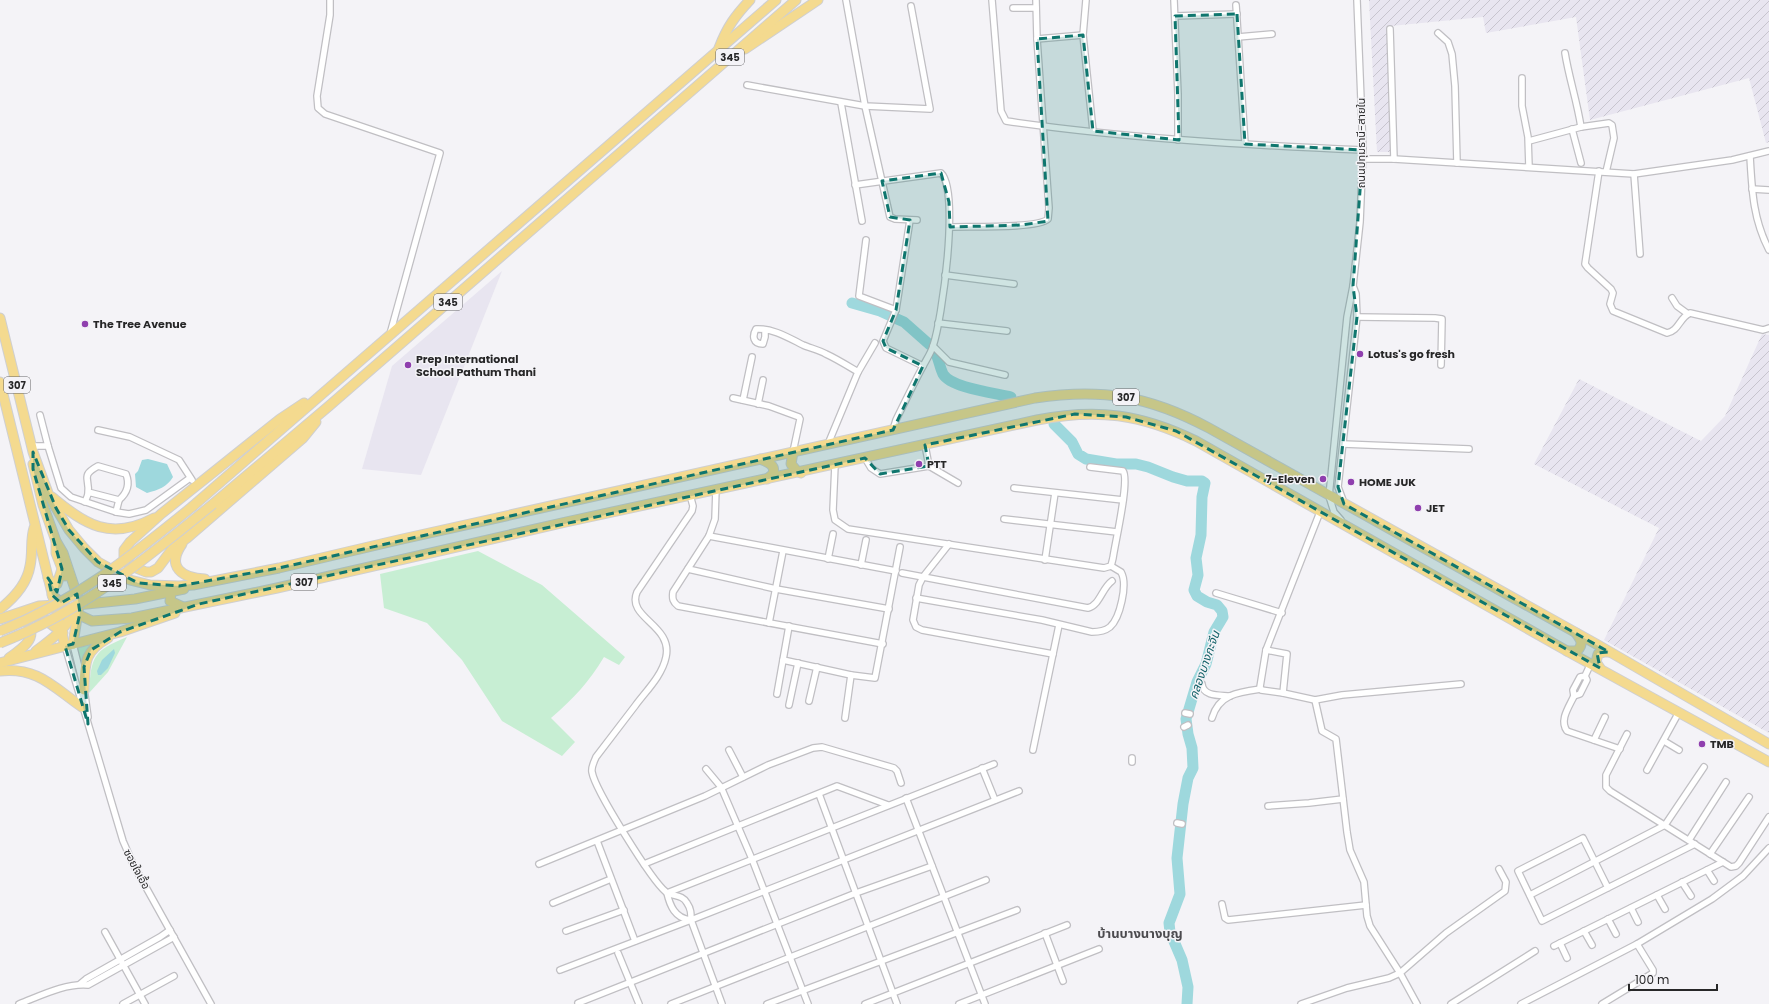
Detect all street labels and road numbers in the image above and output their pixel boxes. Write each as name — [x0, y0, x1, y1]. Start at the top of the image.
road number: 345 — [716, 49, 744, 65]
street label: ถนนปทุมธานี-สายใน — [1353, 98, 1369, 188]
road number: 345 — [434, 294, 462, 310]
road number: 307 — [4, 377, 30, 393]
road number: 307 — [1113, 389, 1139, 405]
road number: 307 — [291, 574, 317, 590]
road number: 345 — [98, 575, 126, 591]
street label: ซอยใจเอื้อ — [120, 846, 154, 892]

